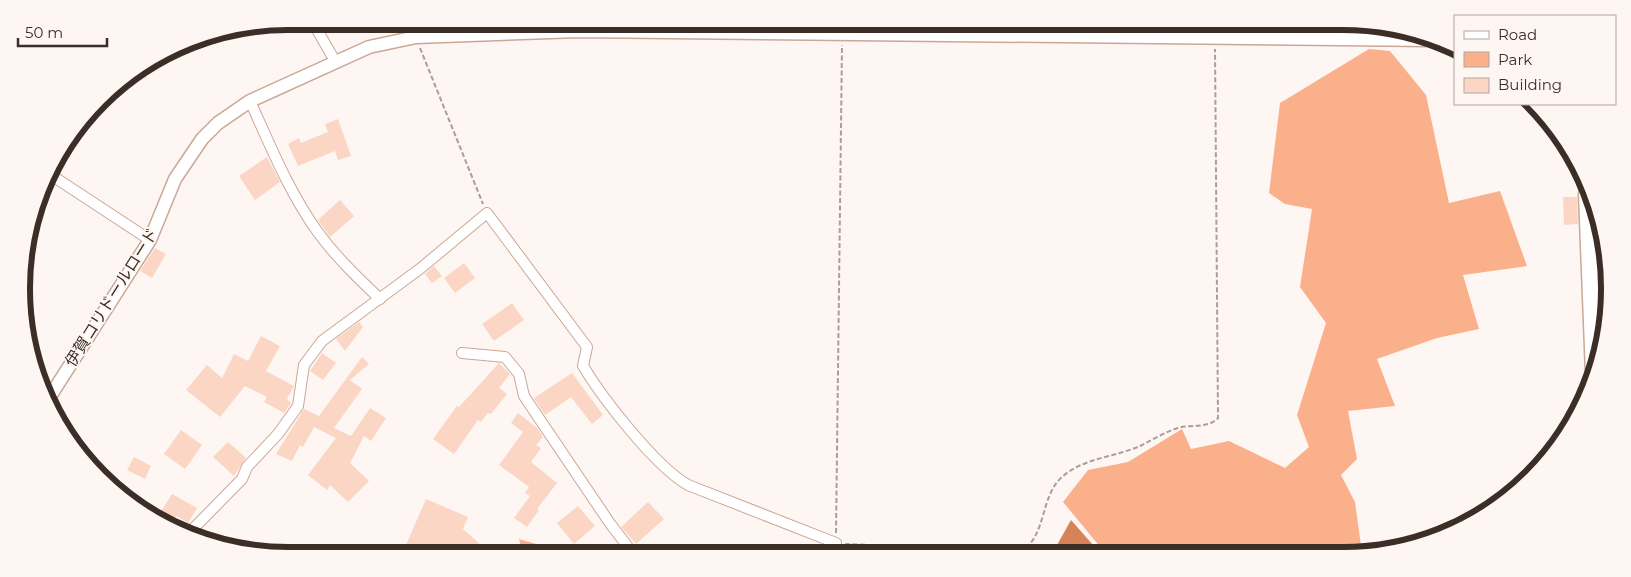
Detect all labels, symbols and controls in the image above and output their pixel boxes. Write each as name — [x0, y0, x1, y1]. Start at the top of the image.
scale bar — [18, 15, 106, 47]
legend — [1454, 15, 1616, 105]
text: 50 m — [25, 23, 63, 42]
text: Road — [1498, 25, 1537, 44]
text: Park — [1498, 50, 1532, 69]
text: Building — [1498, 75, 1562, 94]
street label: 伊賀コリドールロード — [61, 224, 162, 370]

